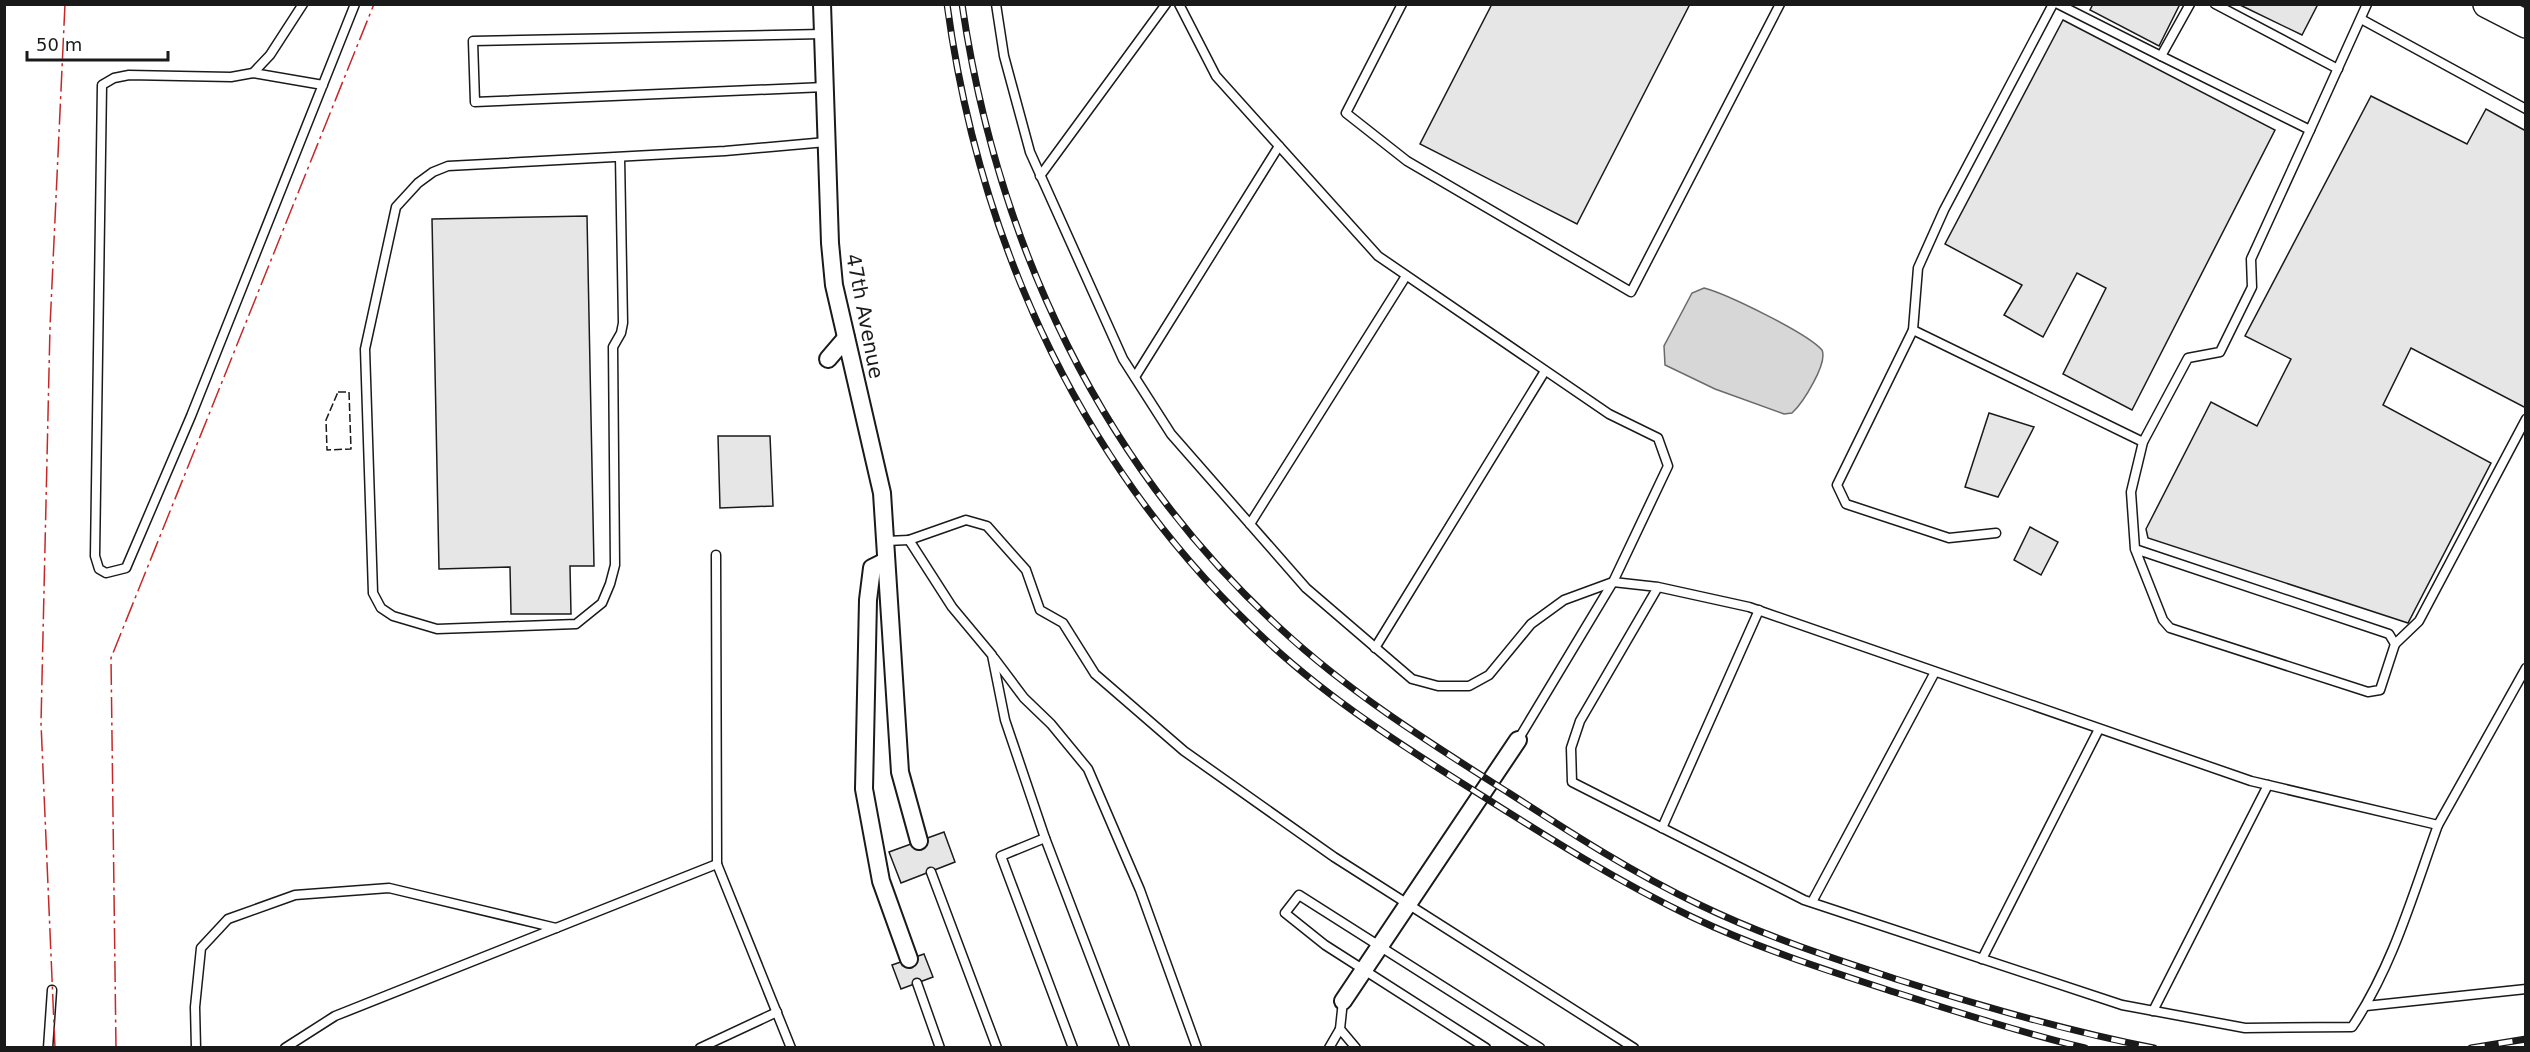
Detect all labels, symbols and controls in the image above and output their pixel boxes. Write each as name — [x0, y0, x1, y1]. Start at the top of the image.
scale bar — [27, 24, 168, 62]
text: 50 m — [36, 34, 82, 55]
street label: 47th Avenue — [841, 252, 889, 380]

